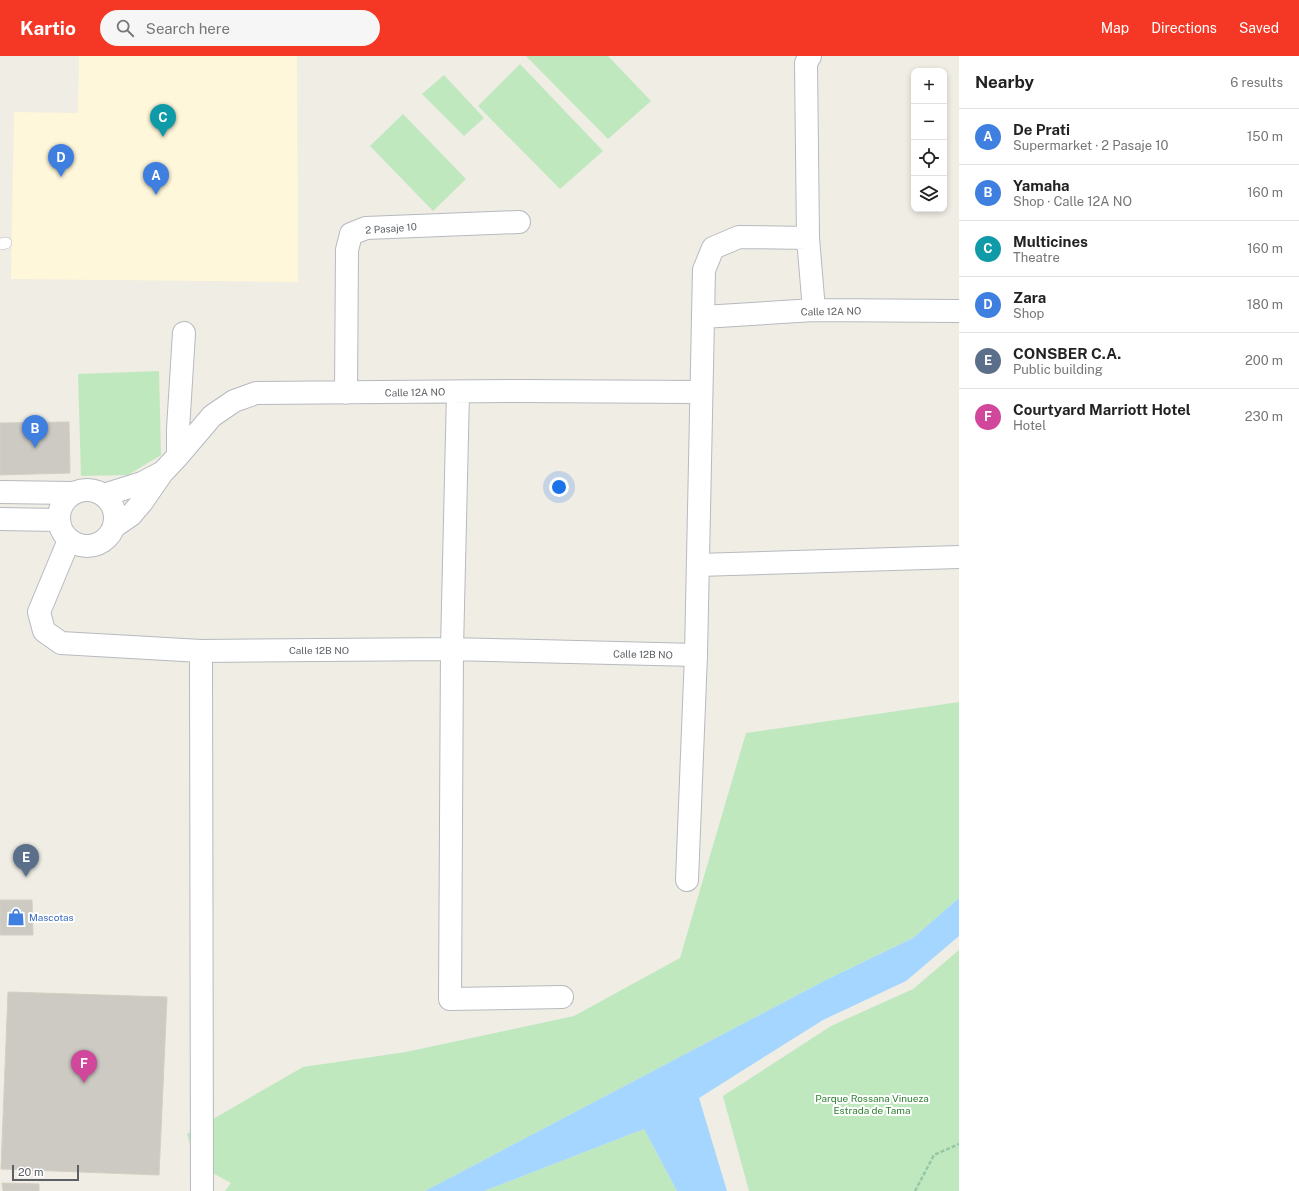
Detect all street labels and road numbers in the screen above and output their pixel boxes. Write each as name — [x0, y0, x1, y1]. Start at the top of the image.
street label: 2 Pasaje 10 — [365, 220, 417, 236]
street label: Calle 12A NO — [801, 304, 861, 318]
street label: Calle 12A NO — [385, 385, 445, 399]
street label: Calle 12B NO — [289, 644, 349, 656]
street label: Calle 12B NO — [613, 647, 673, 661]

